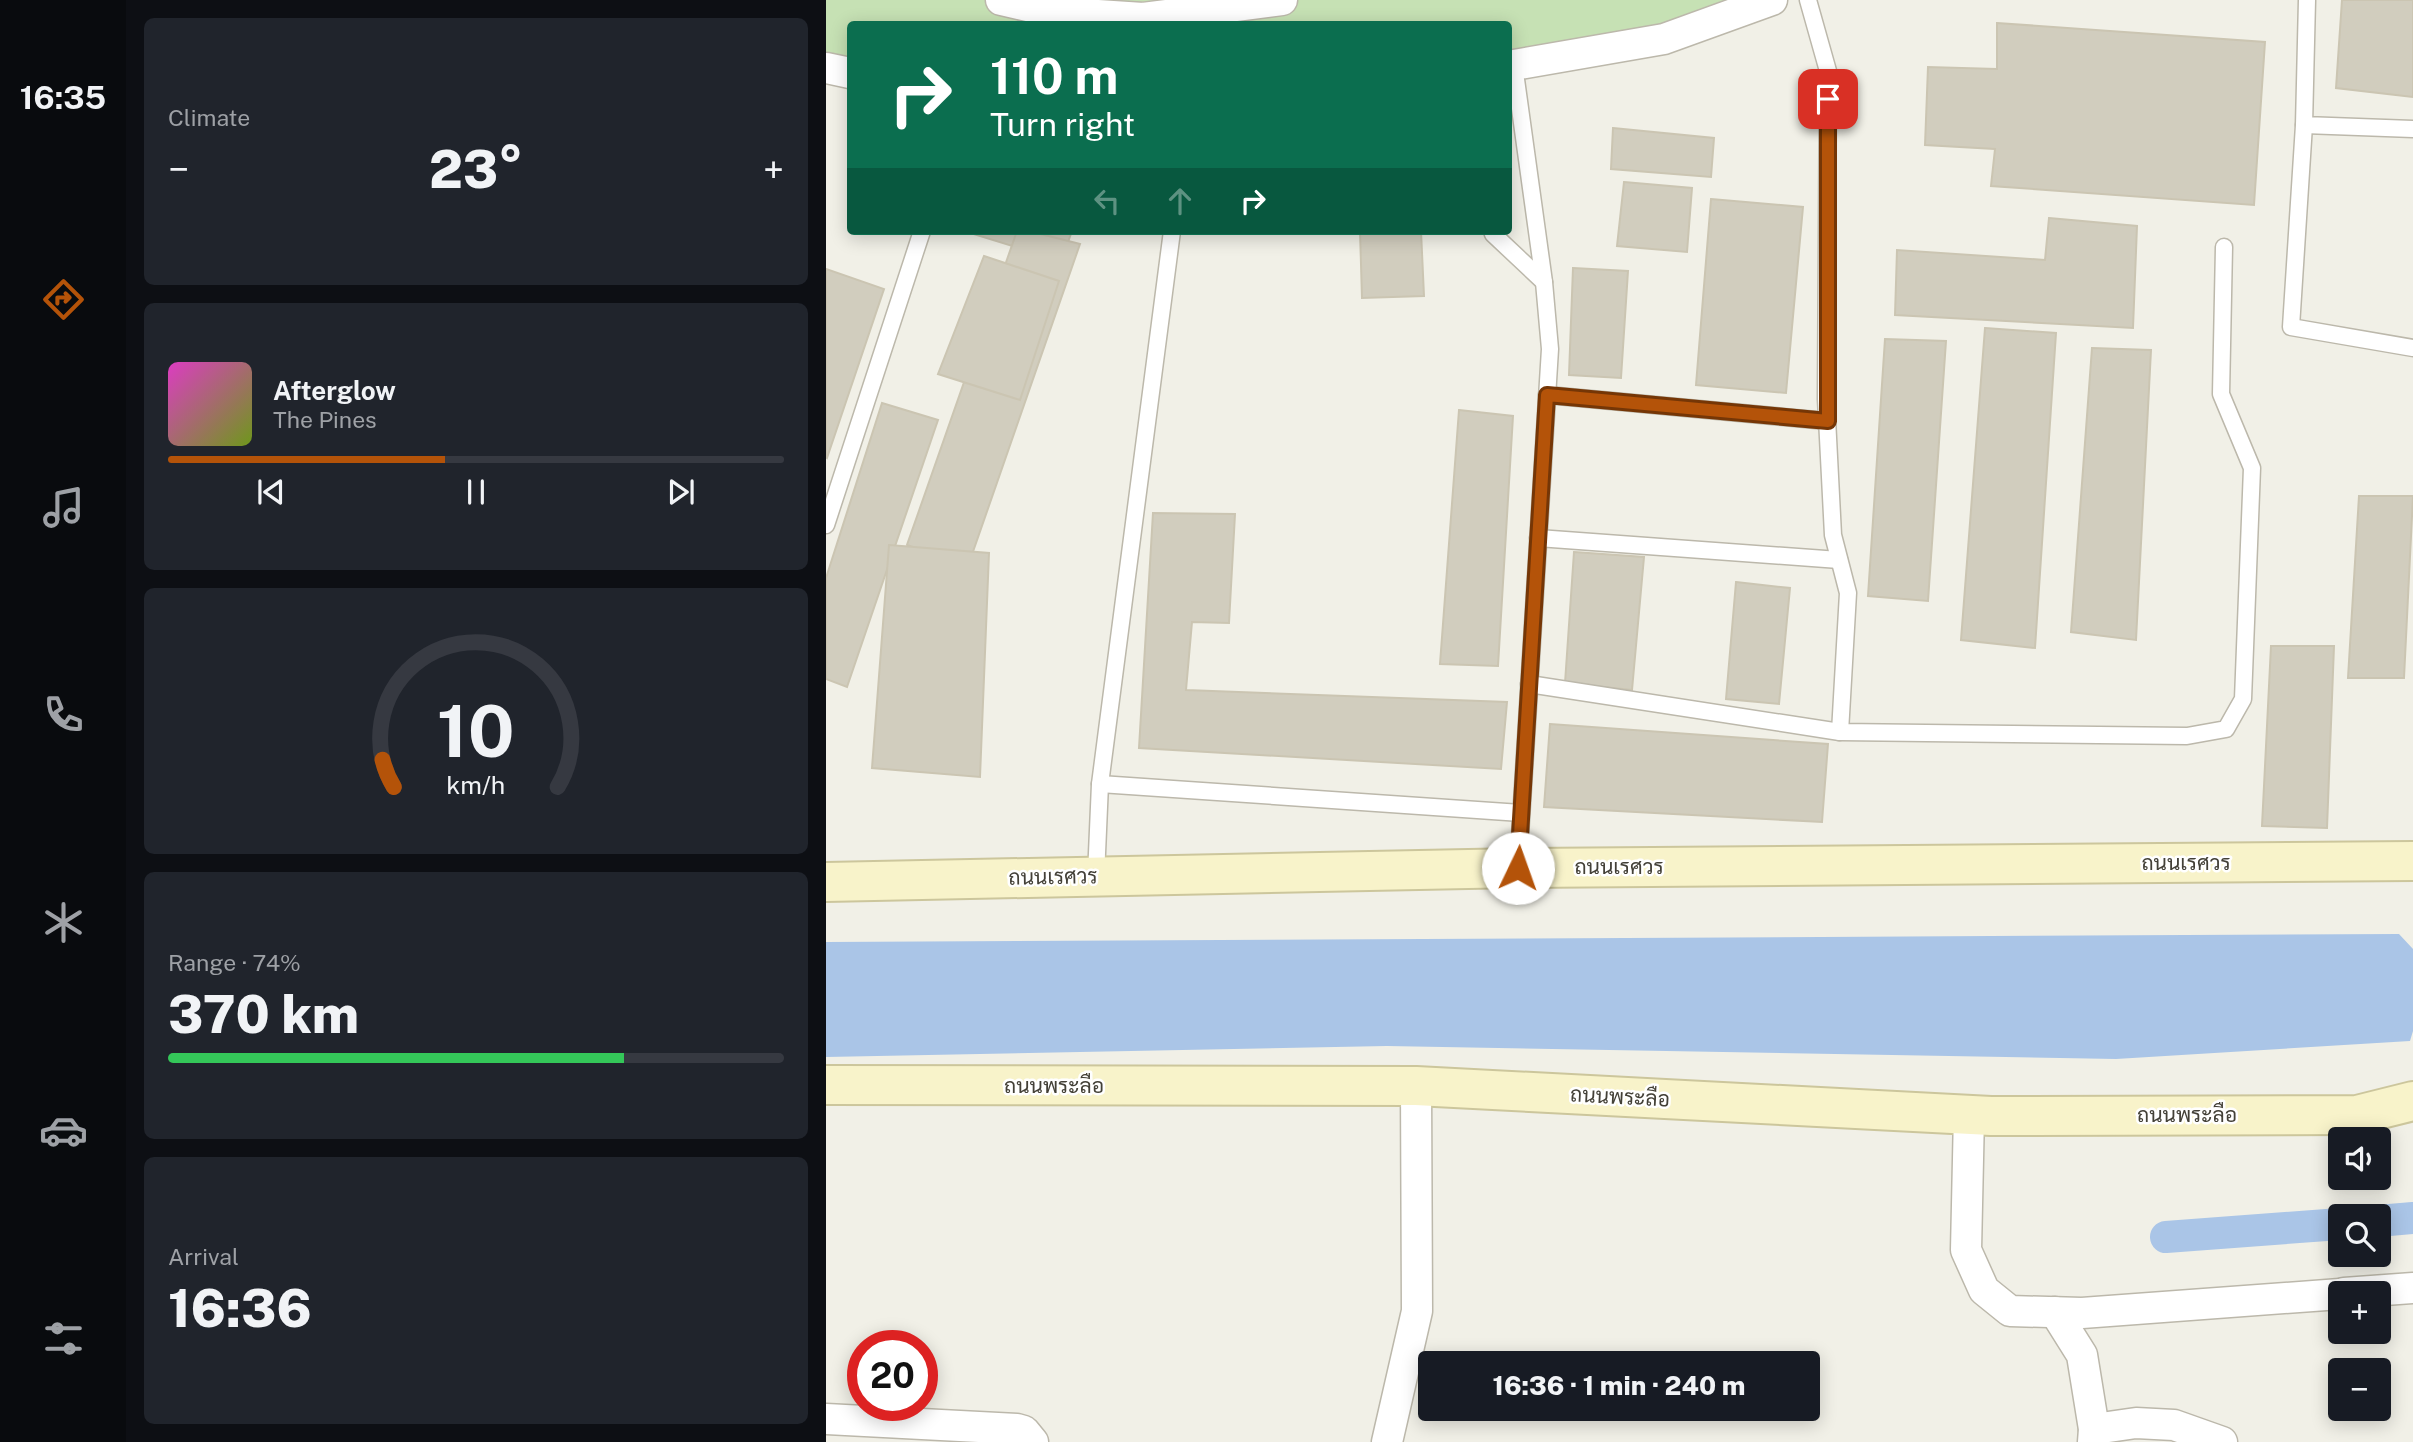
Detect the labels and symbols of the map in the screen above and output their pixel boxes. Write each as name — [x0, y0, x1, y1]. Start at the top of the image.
pin — [1798, 69, 1858, 129]
position arrow — [1481, 831, 1555, 905]
street label: ถนนเรศวร — [2141, 850, 2231, 875]
street label: ถนนเรศวร — [1574, 854, 1664, 879]
street label: ถนนเรศวร — [1008, 863, 1098, 890]
street label: ถนนพระลือ — [1004, 1072, 1104, 1098]
street label: ถนนพระลือ — [1569, 1080, 1671, 1112]
street label: ถนนพระลือ — [2137, 1101, 2237, 1127]
speed limit sign: 20 — [847, 1330, 938, 1421]

